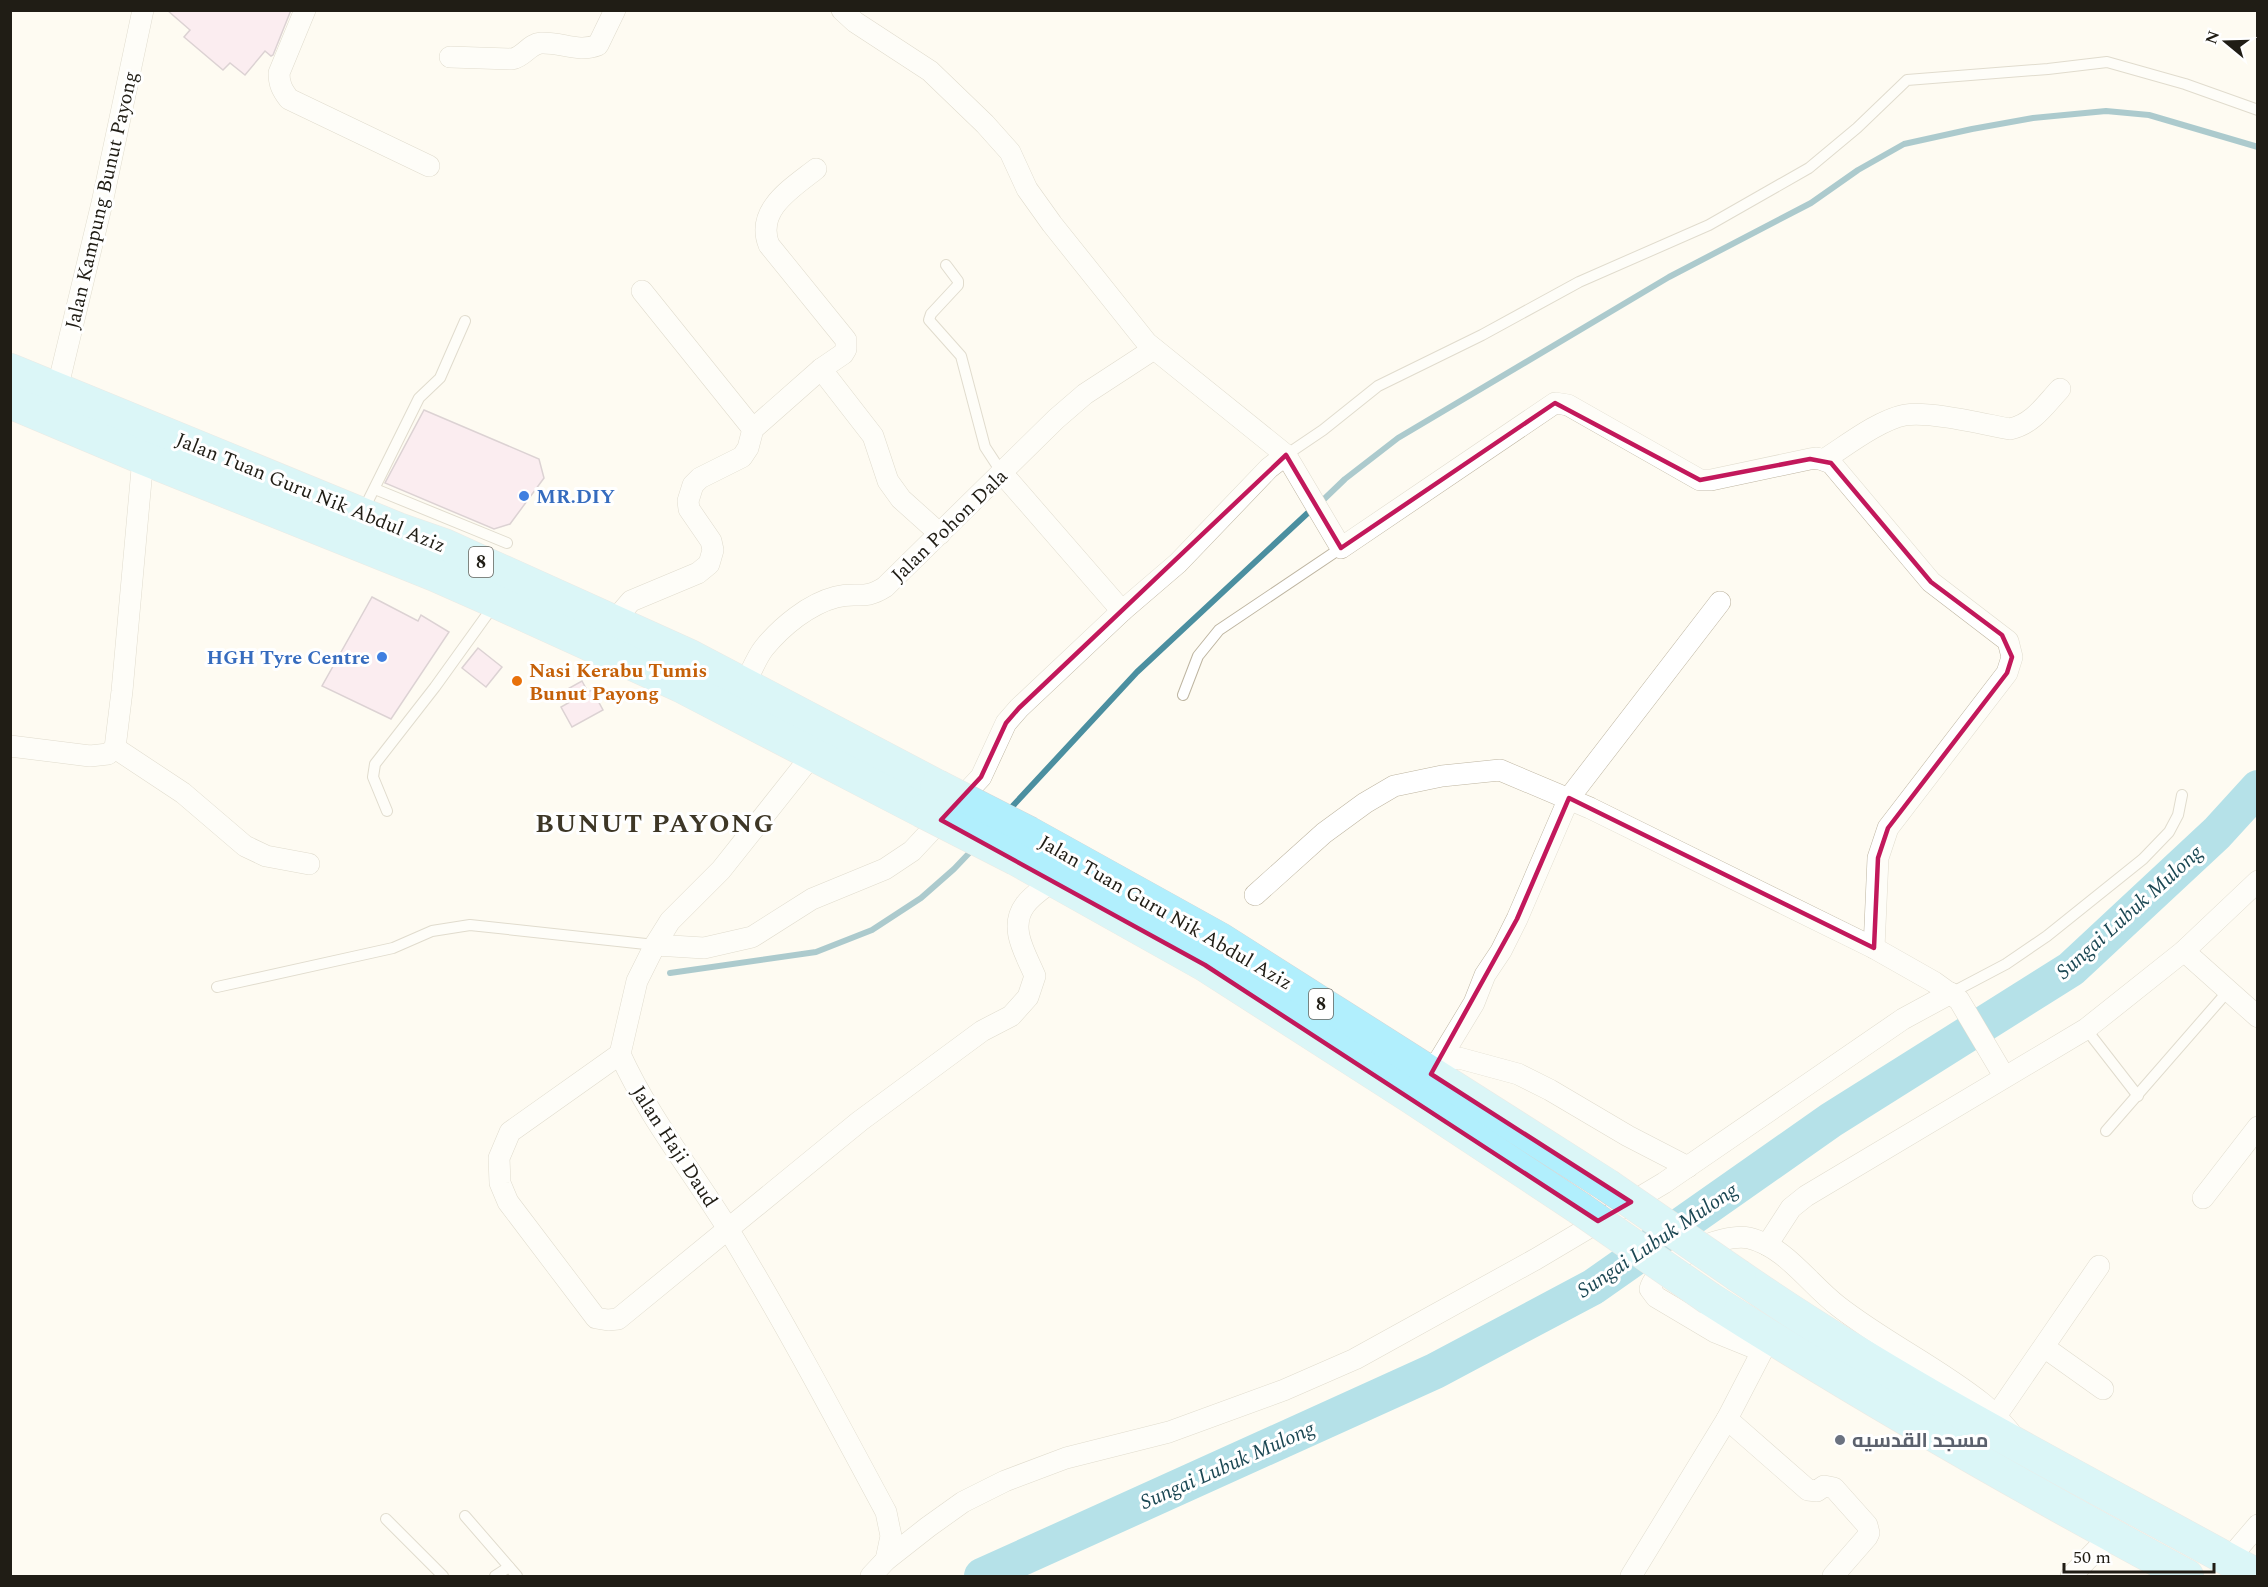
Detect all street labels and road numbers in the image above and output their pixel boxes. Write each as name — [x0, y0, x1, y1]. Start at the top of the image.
street label: Jalan Kampung Bunut Payong — [58, 68, 146, 332]
street label: Jalan Tuan Guru Nik Abdul Aziz — [171, 425, 450, 561]
street label: Jalan Pohon Dala — [885, 462, 1015, 589]
road number: 8 — [469, 547, 493, 577]
street label: Jalan Tuan Guru Nik Abdul Aziz — [1033, 828, 1298, 998]
road number: 8 — [1309, 989, 1333, 1019]
street label: Jalan Haji Daud — [623, 1080, 725, 1214]

